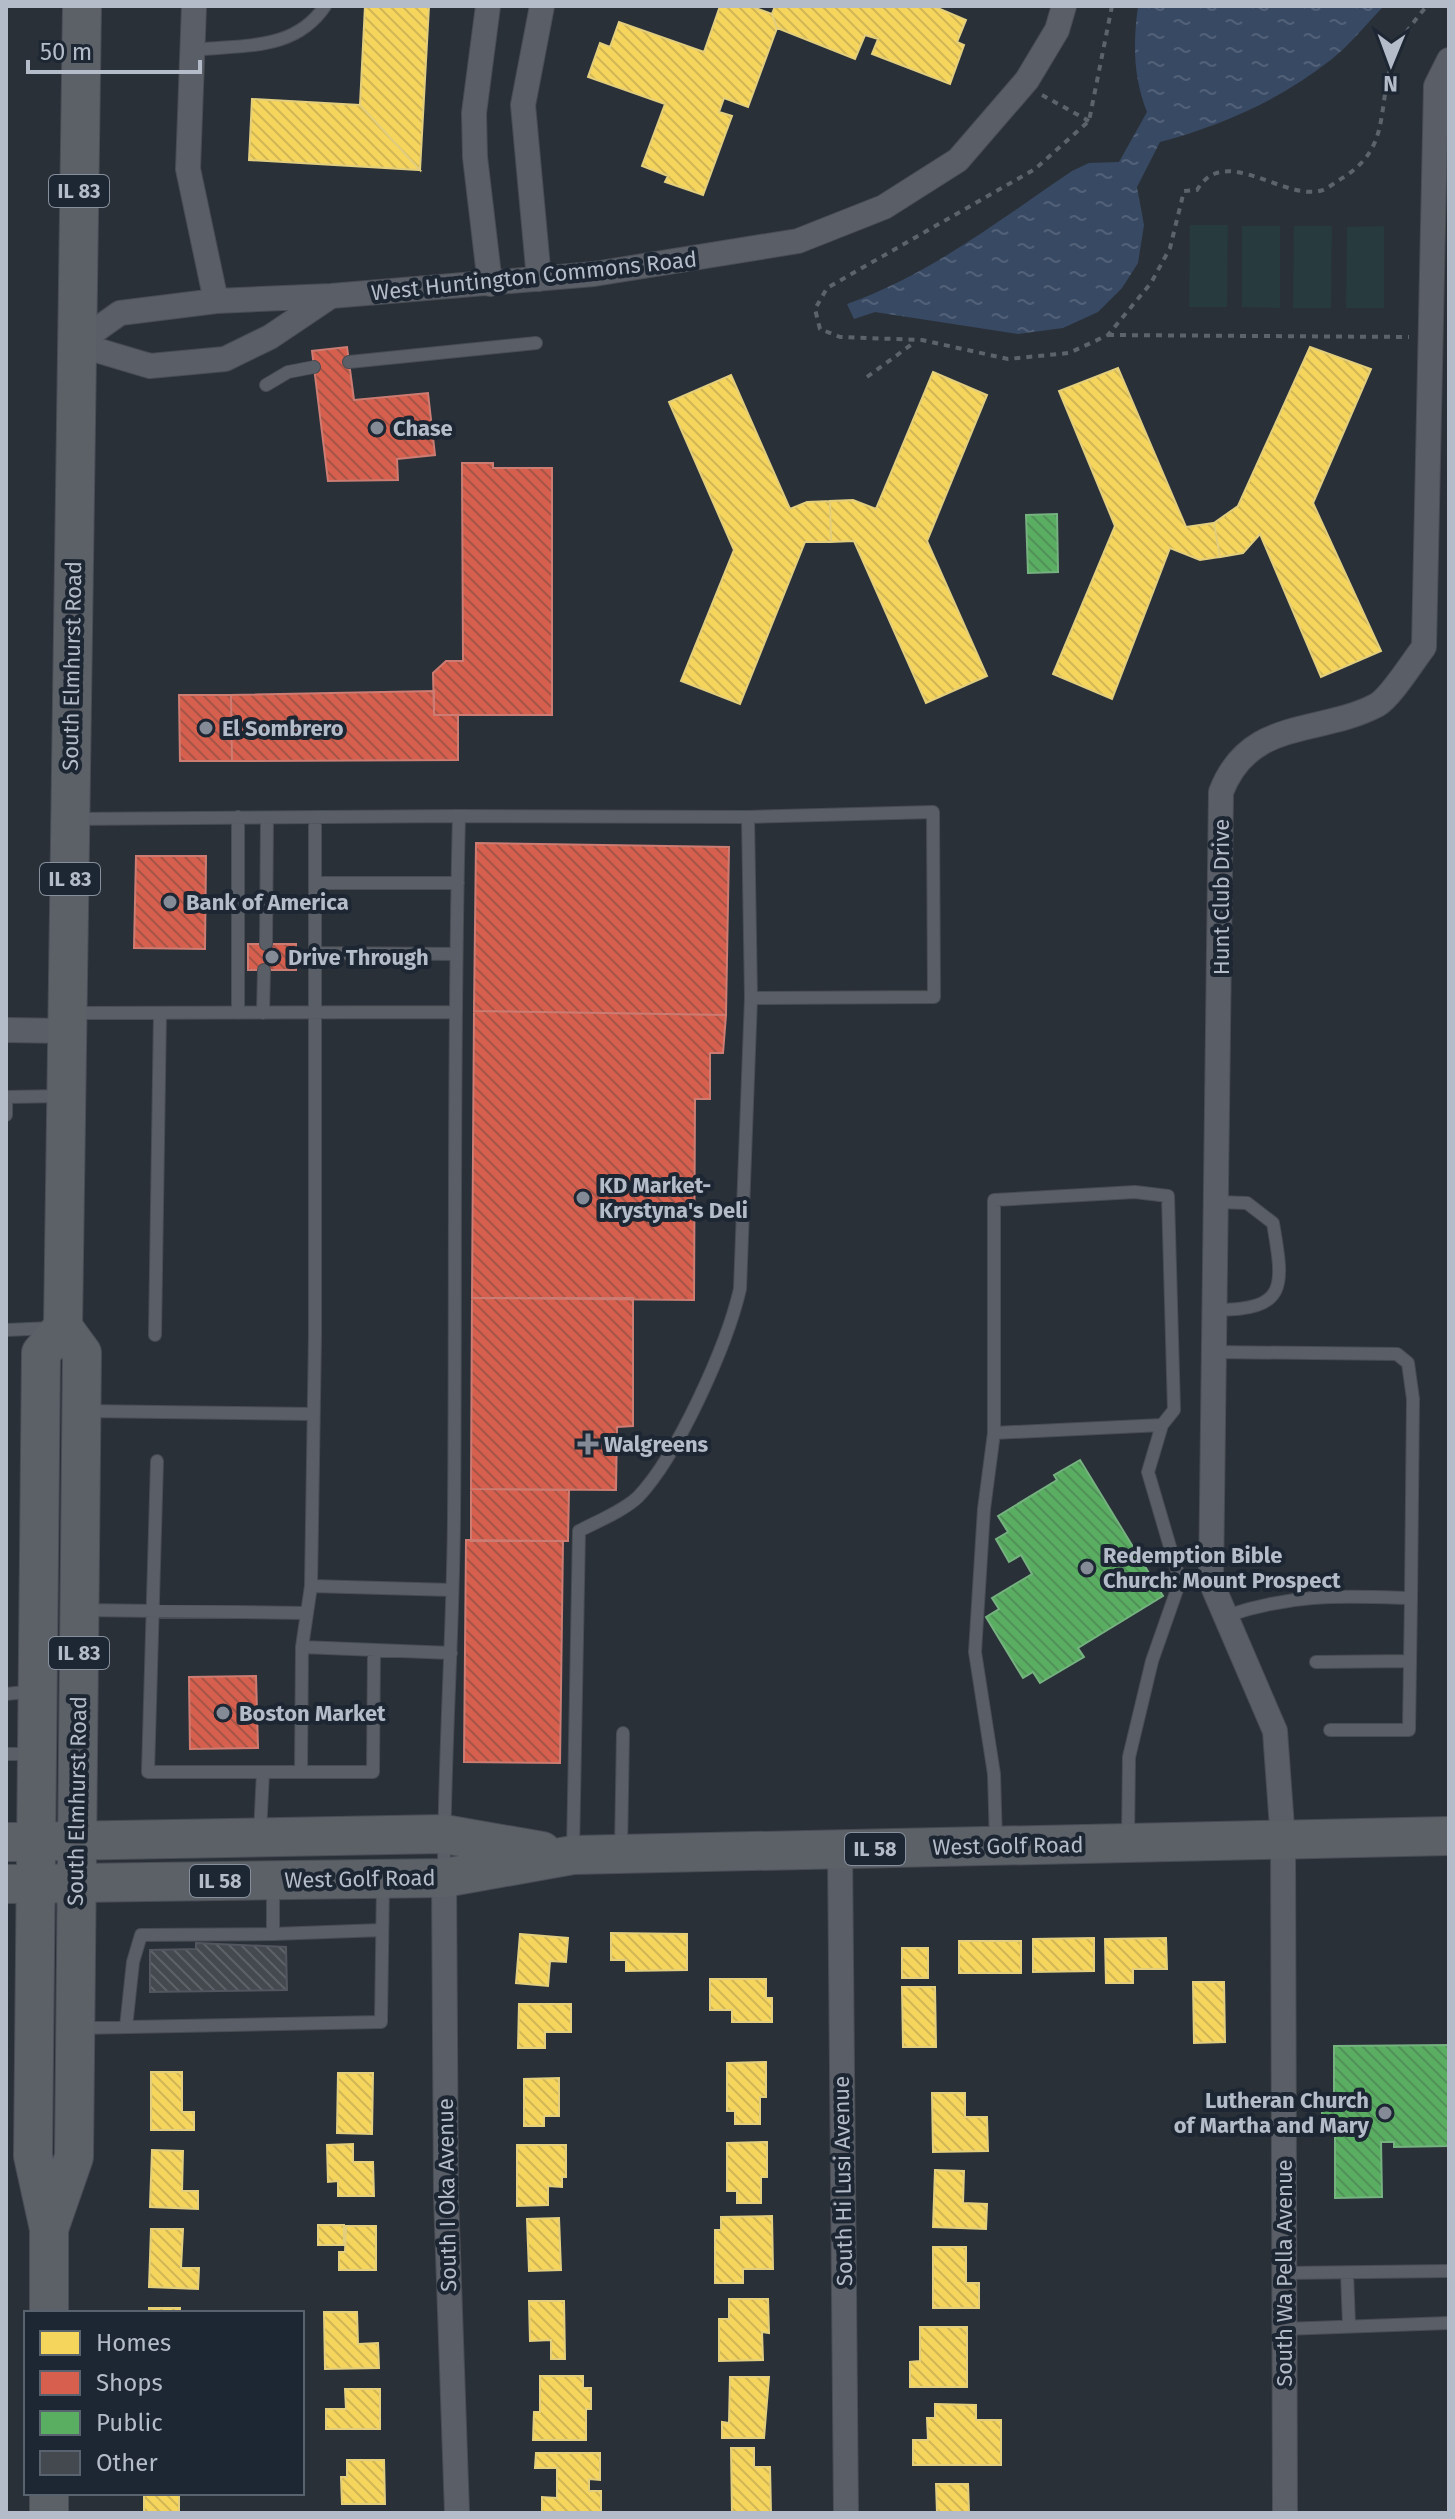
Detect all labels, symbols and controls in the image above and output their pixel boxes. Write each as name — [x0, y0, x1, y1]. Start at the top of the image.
scale bar — [28, 24, 200, 74]
north arrow — [1351, 24, 1431, 104]
text: 50 m — [40, 38, 92, 66]
text: N — [1383, 70, 1398, 97]
road number: IL 83 — [49, 175, 109, 207]
street label: West Huntington Commons Road — [370, 245, 698, 307]
place label: Chase — [393, 415, 453, 442]
marker: Chase — [368, 419, 386, 437]
street label: South Elmhurst Road — [57, 561, 87, 771]
place label: El Sombrero — [222, 715, 344, 742]
marker: El Sombrero — [197, 719, 215, 737]
street label: Hunt Club Drive — [1208, 819, 1235, 975]
road number: IL 83 — [40, 863, 100, 895]
place label: Bank of America — [186, 889, 349, 916]
marker: Bank of America — [161, 893, 179, 911]
place label: Drive Through — [288, 944, 429, 971]
marker: Drive Through — [263, 948, 281, 966]
place label: KD Market- Krystyna's Deli — [599, 1172, 748, 1224]
marker: KD Market- Krystyna's Deli — [574, 1189, 592, 1207]
place label: Walgreens — [604, 1431, 709, 1458]
marker: Walgreens — [579, 1435, 597, 1453]
place label: Redemption Bible Church: Mount Prospect — [1103, 1542, 1341, 1594]
marker: Redemption Bible Church: Mount Prospect — [1078, 1559, 1096, 1577]
road number: IL 83 — [49, 1637, 109, 1669]
street label: South Elmhurst Road — [62, 1696, 92, 1906]
place label: Boston Market — [239, 1700, 386, 1727]
marker: Boston Market — [214, 1704, 232, 1722]
street label: West Golf Road — [932, 1831, 1084, 1861]
road number: IL 58 — [845, 1833, 905, 1865]
street label: West Golf Road — [284, 1864, 436, 1894]
road number: IL 58 — [190, 1865, 250, 1897]
street label: South Hi Lusi Avenue — [828, 2076, 858, 2286]
place label: Lutheran Church of Martha and Mary — [1174, 2087, 1370, 2139]
street label: South I Oka Avenue — [432, 2098, 462, 2292]
marker: Lutheran Church of Martha and Mary — [1376, 2104, 1394, 2122]
street label: South Wa Pella Avenue — [1271, 2159, 1298, 2387]
legend — [24, 2311, 304, 2495]
text: Homes — [96, 2329, 171, 2357]
text: Shops — [96, 2369, 163, 2397]
text: Public — [96, 2409, 163, 2437]
text: Other — [96, 2449, 158, 2477]

